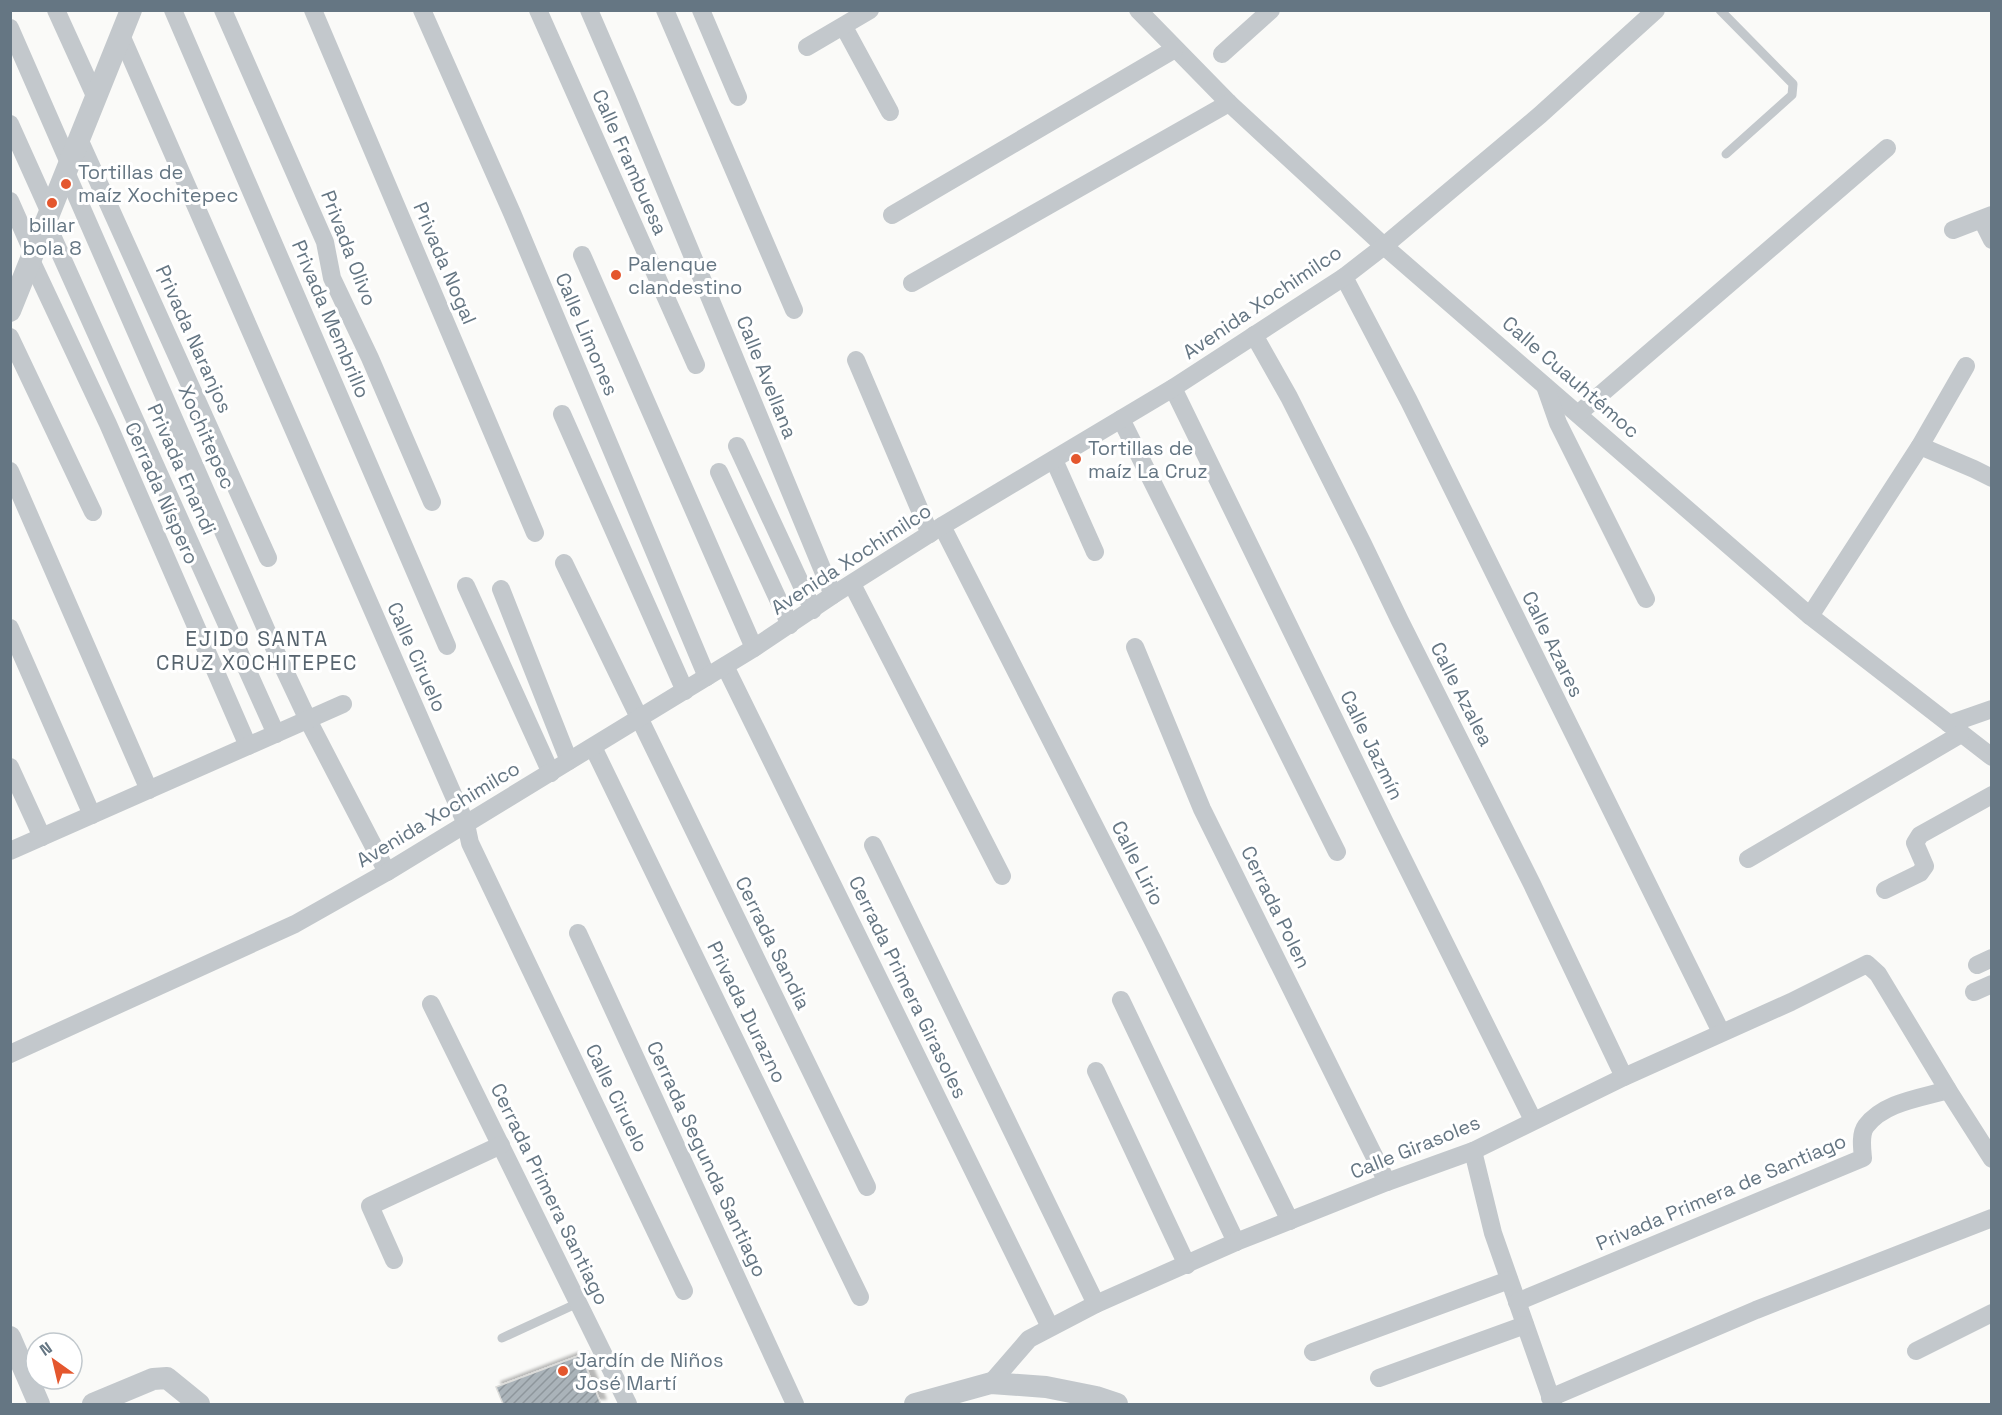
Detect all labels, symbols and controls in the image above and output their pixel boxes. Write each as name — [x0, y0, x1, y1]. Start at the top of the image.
street label: Calle Frambuesa — [586, 85, 674, 239]
place label: Tortillas de maíz Xochitepec — [78, 159, 238, 208]
marker: Tortillas de maíz Xochitepec — [59, 177, 73, 191]
street label: Privada Olivo — [315, 187, 383, 309]
marker: billar bola 8 — [45, 196, 59, 210]
street label: Privada Nogal — [408, 198, 482, 328]
place label: billar bola 8 — [22, 212, 82, 261]
street label: Privada Membrillo — [286, 236, 376, 402]
street label: Avenida Xochimilco — [1177, 239, 1347, 365]
place label: Palenque clandestino — [628, 251, 742, 300]
street label: Privada Naranjos — [150, 261, 238, 417]
marker: Palenque clandestino — [609, 268, 623, 282]
street label: Calle Limones — [549, 269, 625, 399]
street label: Calle Cuauhtémoc — [1497, 310, 1645, 444]
street label: Calle Avellana — [731, 312, 803, 442]
street label: Xochitepec — [173, 381, 241, 493]
street label: Privada Enandi — [141, 399, 223, 539]
street label: Cerrada Níspero — [119, 418, 205, 568]
place label: Tortillas de maíz La Cruz — [1088, 435, 1208, 484]
marker: Tortillas de maíz La Cruz — [1069, 452, 1083, 466]
street label: Avenida Xochimilco — [766, 497, 936, 621]
street label: Calle Azares — [1516, 587, 1590, 701]
street label: Calle Ciruelo — [381, 598, 453, 716]
district label: EJIDO SANTA CRUZ XOCHITEPEC — [156, 625, 358, 676]
street label: Calle Azalea — [1425, 638, 1499, 750]
street label: Calle Jazmín — [1334, 686, 1410, 804]
street label: Avenida Xochimilco — [351, 755, 525, 873]
street label: Calle Lirio — [1106, 816, 1170, 910]
street label: Cerrada Polen — [1235, 841, 1317, 973]
street label: Cerrada Primera Girasoles — [843, 871, 973, 1103]
street label: Cerrada Sandia — [729, 872, 817, 1014]
street label: Privada Durazno — [701, 937, 793, 1087]
street label: Cerrada Segunda Santiago — [641, 1037, 773, 1281]
street label: Calle Ciruelo — [580, 1039, 654, 1157]
street label: Cerrada Primera Santiago — [485, 1079, 615, 1309]
street label: Calle Girasoles — [1346, 1109, 1484, 1185]
street label: Privada Primera de Santiago — [1592, 1127, 1850, 1257]
north arrow — [24, 1331, 84, 1391]
text: N — [36, 1337, 56, 1361]
place label: Jardín de Niños José Martí — [575, 1347, 723, 1396]
marker: Jardín de Niños José Martí — [556, 1364, 570, 1378]

